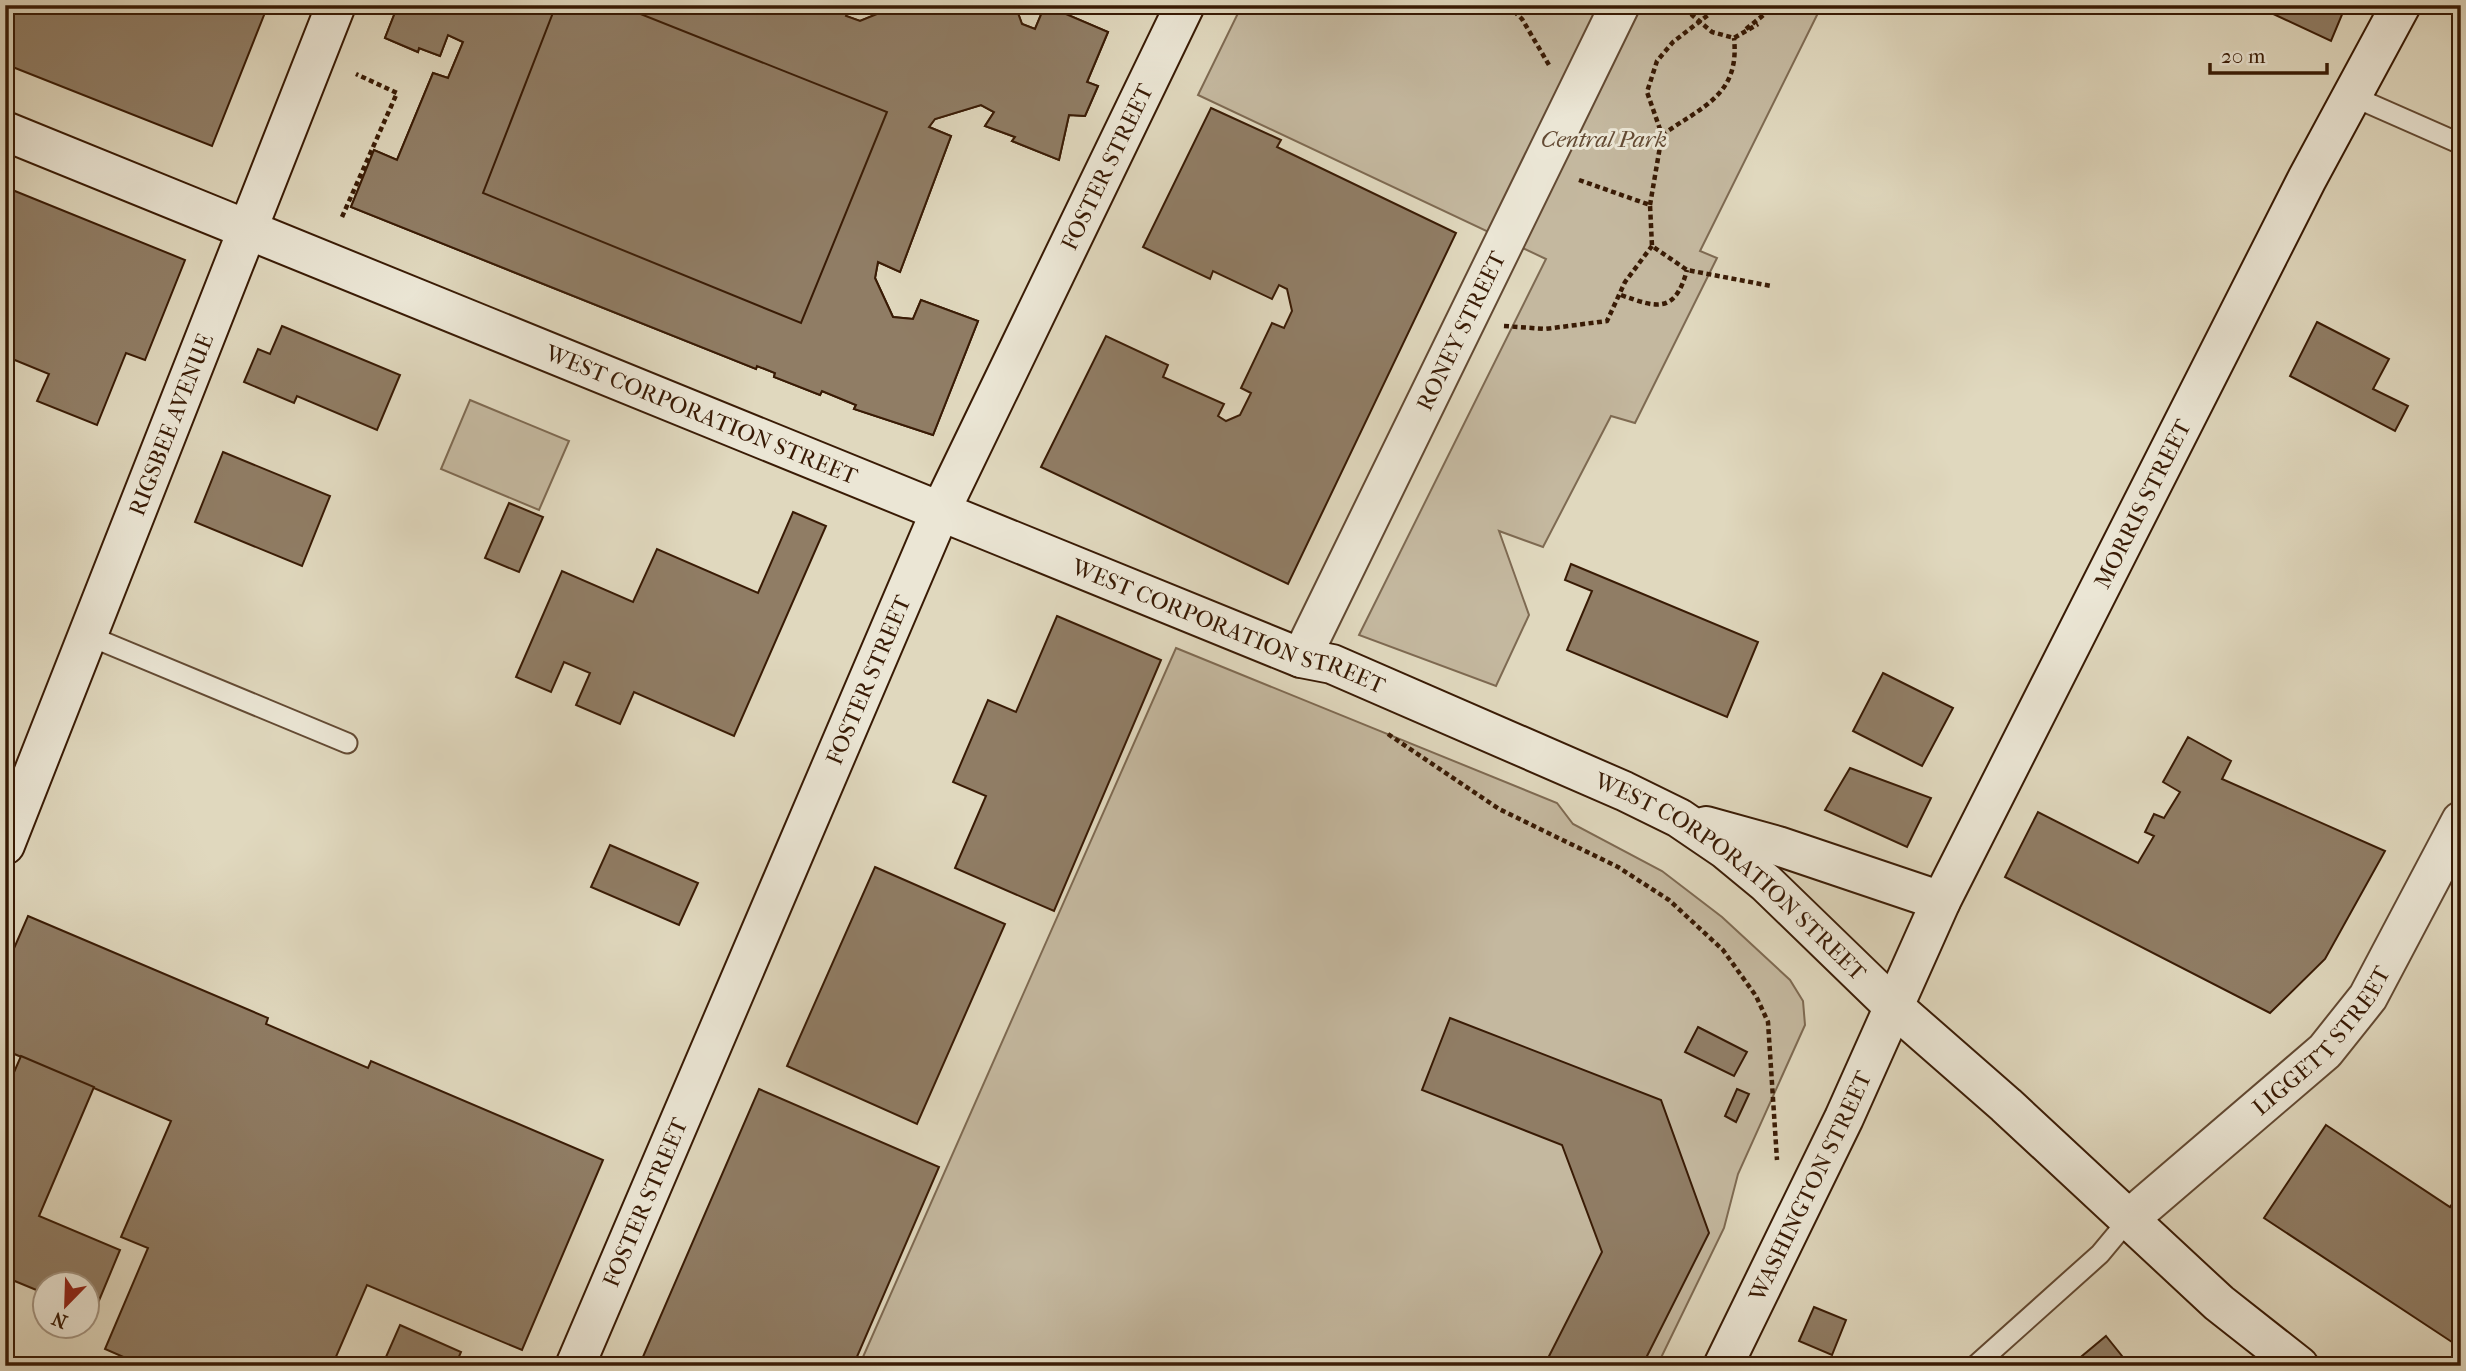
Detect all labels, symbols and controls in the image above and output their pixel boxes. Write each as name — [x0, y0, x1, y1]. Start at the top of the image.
scale bar — [2210, 32, 2328, 76]
text: 20 m — [2221, 44, 2266, 68]
street label: FOSTER STREET — [1056, 79, 1159, 255]
park label: Central Park — [1541, 126, 1667, 153]
street label: RONEY STREET — [1411, 247, 1512, 415]
street label: RIGSBEE AVENUE — [123, 330, 219, 520]
street label: WEST CORPORATION STREET — [541, 339, 862, 490]
street label: MORRIS STREET — [2089, 415, 2197, 593]
street label: WEST CORPORATION STREET — [1067, 553, 1389, 700]
street label: FOSTER STREET — [821, 591, 917, 769]
street label: WEST CORPORATION STREET — [1590, 767, 1872, 987]
street label: LIGGETT STREET — [2247, 961, 2396, 1121]
street label: WASHINGTON STREET — [1743, 1066, 1877, 1307]
street label: FOSTER STREET — [597, 1113, 694, 1291]
north arrow — [32, 1270, 102, 1340]
text: N — [48, 1307, 71, 1333]

